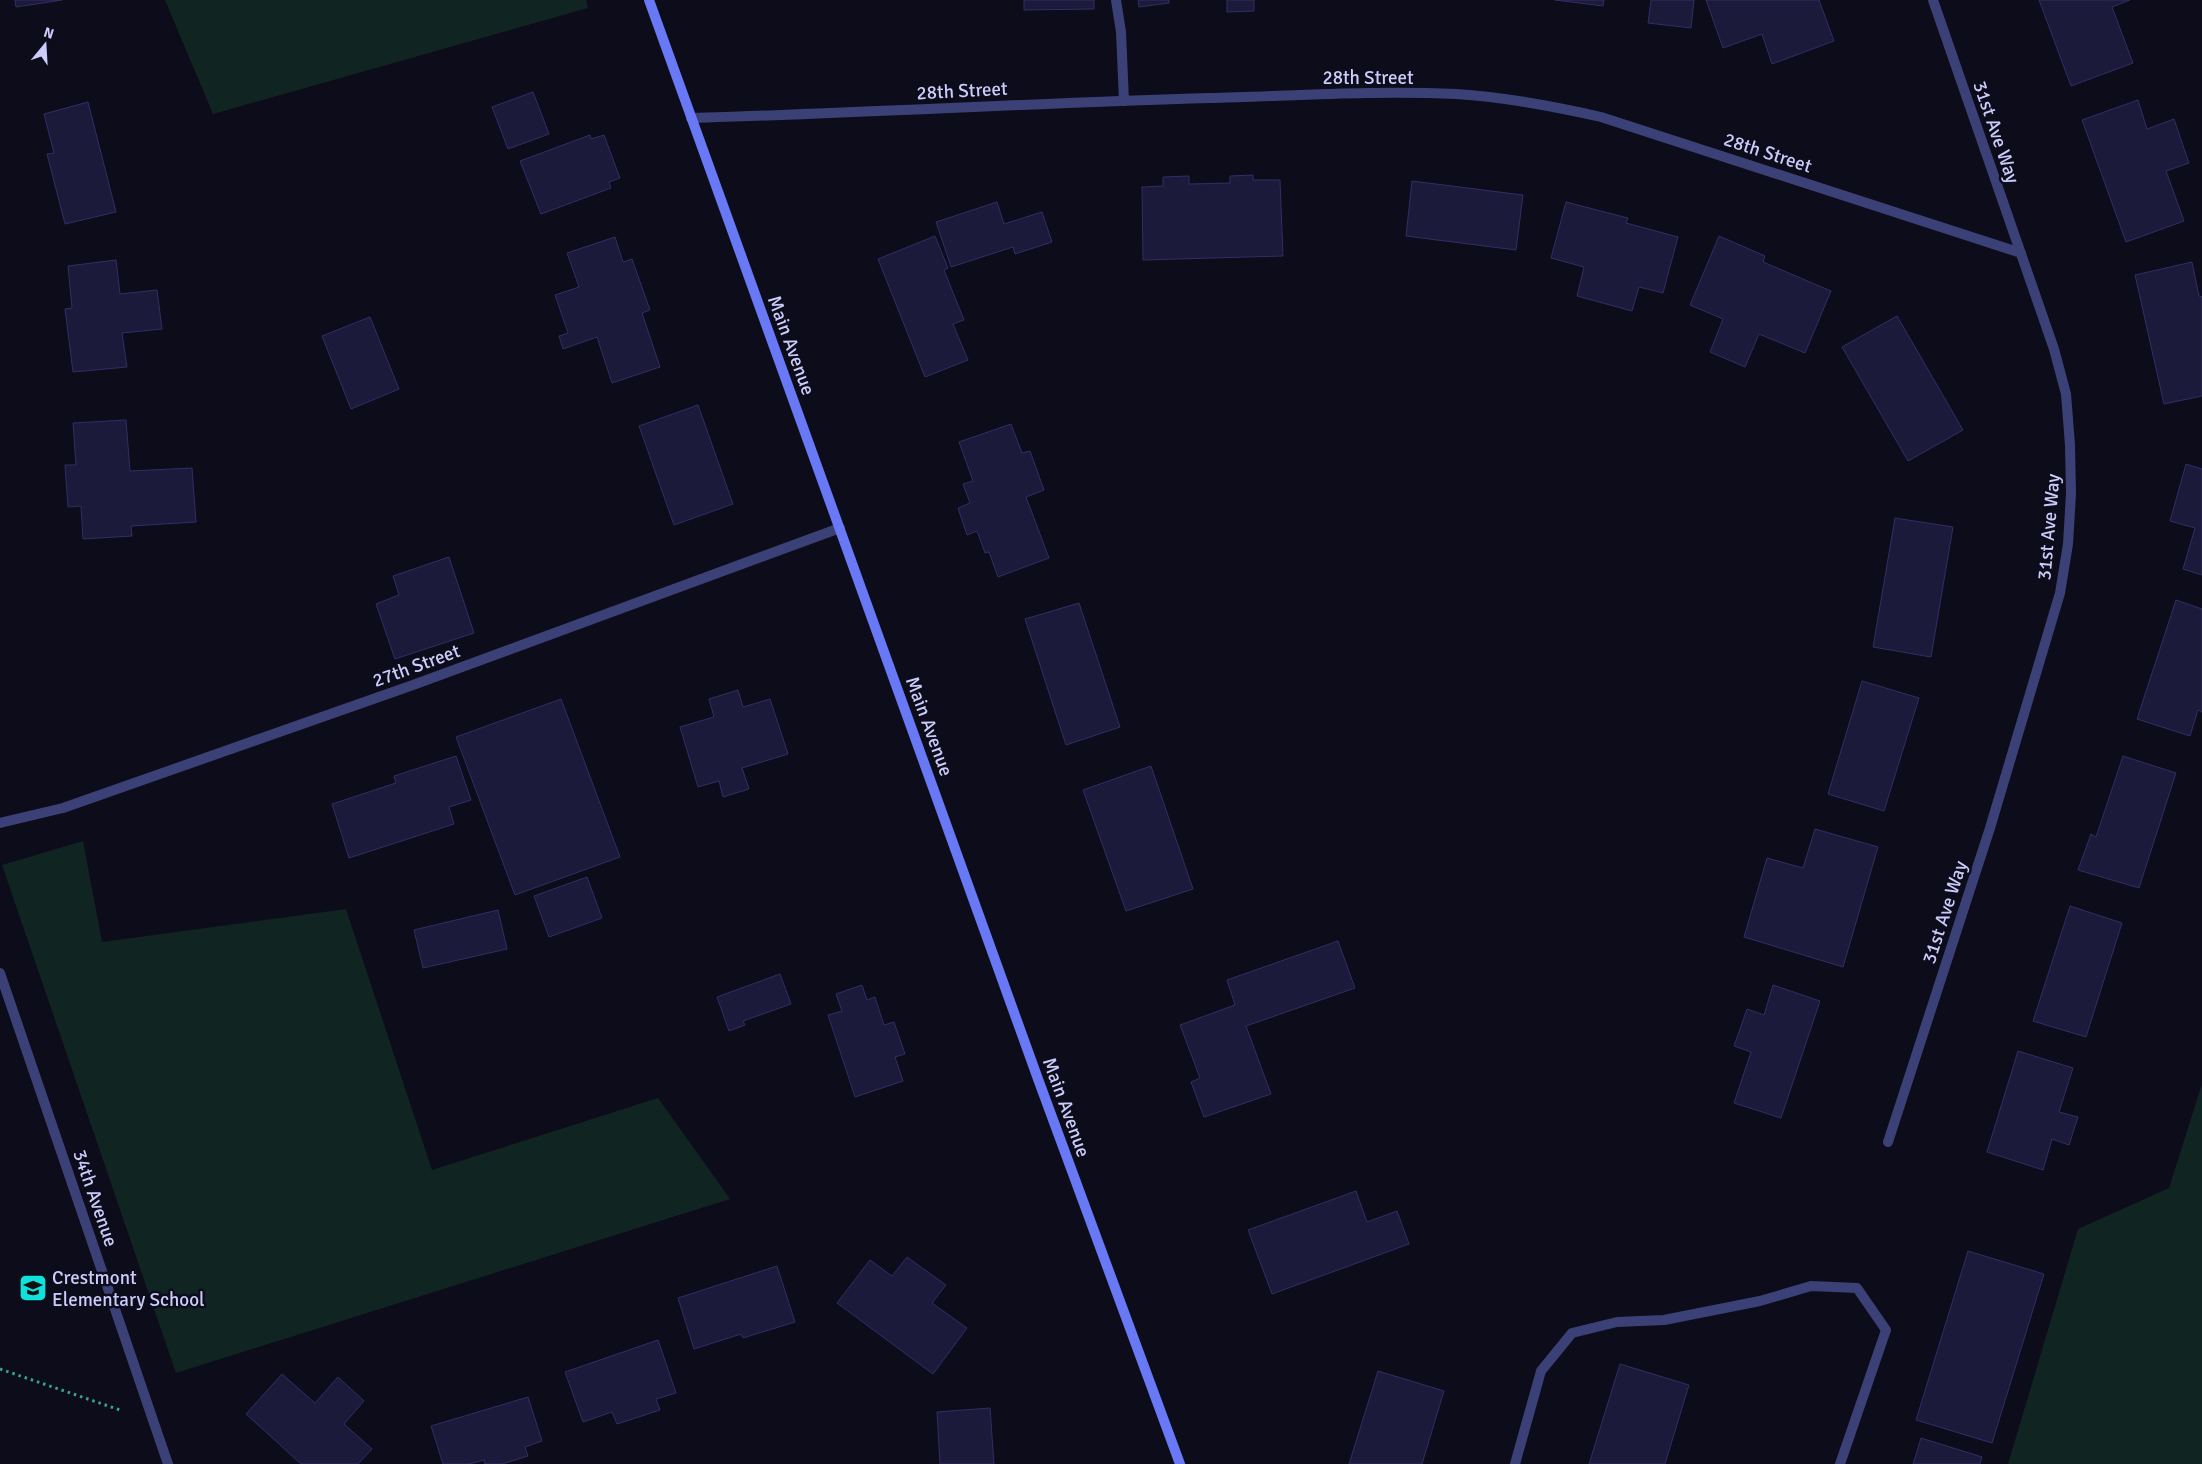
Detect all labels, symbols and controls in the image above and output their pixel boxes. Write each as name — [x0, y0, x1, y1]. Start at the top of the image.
north arrow — [20, 20, 70, 70]
text: N — [42, 24, 56, 43]
street label: 28th Street — [1322, 66, 1414, 90]
street label: 28th Street — [916, 77, 1009, 105]
street label: 31st Ave Way — [1967, 78, 2025, 187]
street label: 28th Street — [1721, 127, 1815, 179]
street label: Main Avenue — [762, 292, 820, 398]
street label: 31st Ave Way — [2032, 473, 2066, 581]
street label: 27th Street — [369, 639, 464, 693]
street label: Main Avenue — [900, 673, 958, 779]
street label: 31st Ave Way — [1917, 858, 1973, 967]
street label: Main Avenue — [1037, 1054, 1095, 1160]
street label: 34th Avenue — [67, 1147, 123, 1250]
place label: Crestmont Elementary School — [52, 1266, 205, 1312]
school or university icon: Crestmont Elementary School — [18, 1273, 48, 1303]

